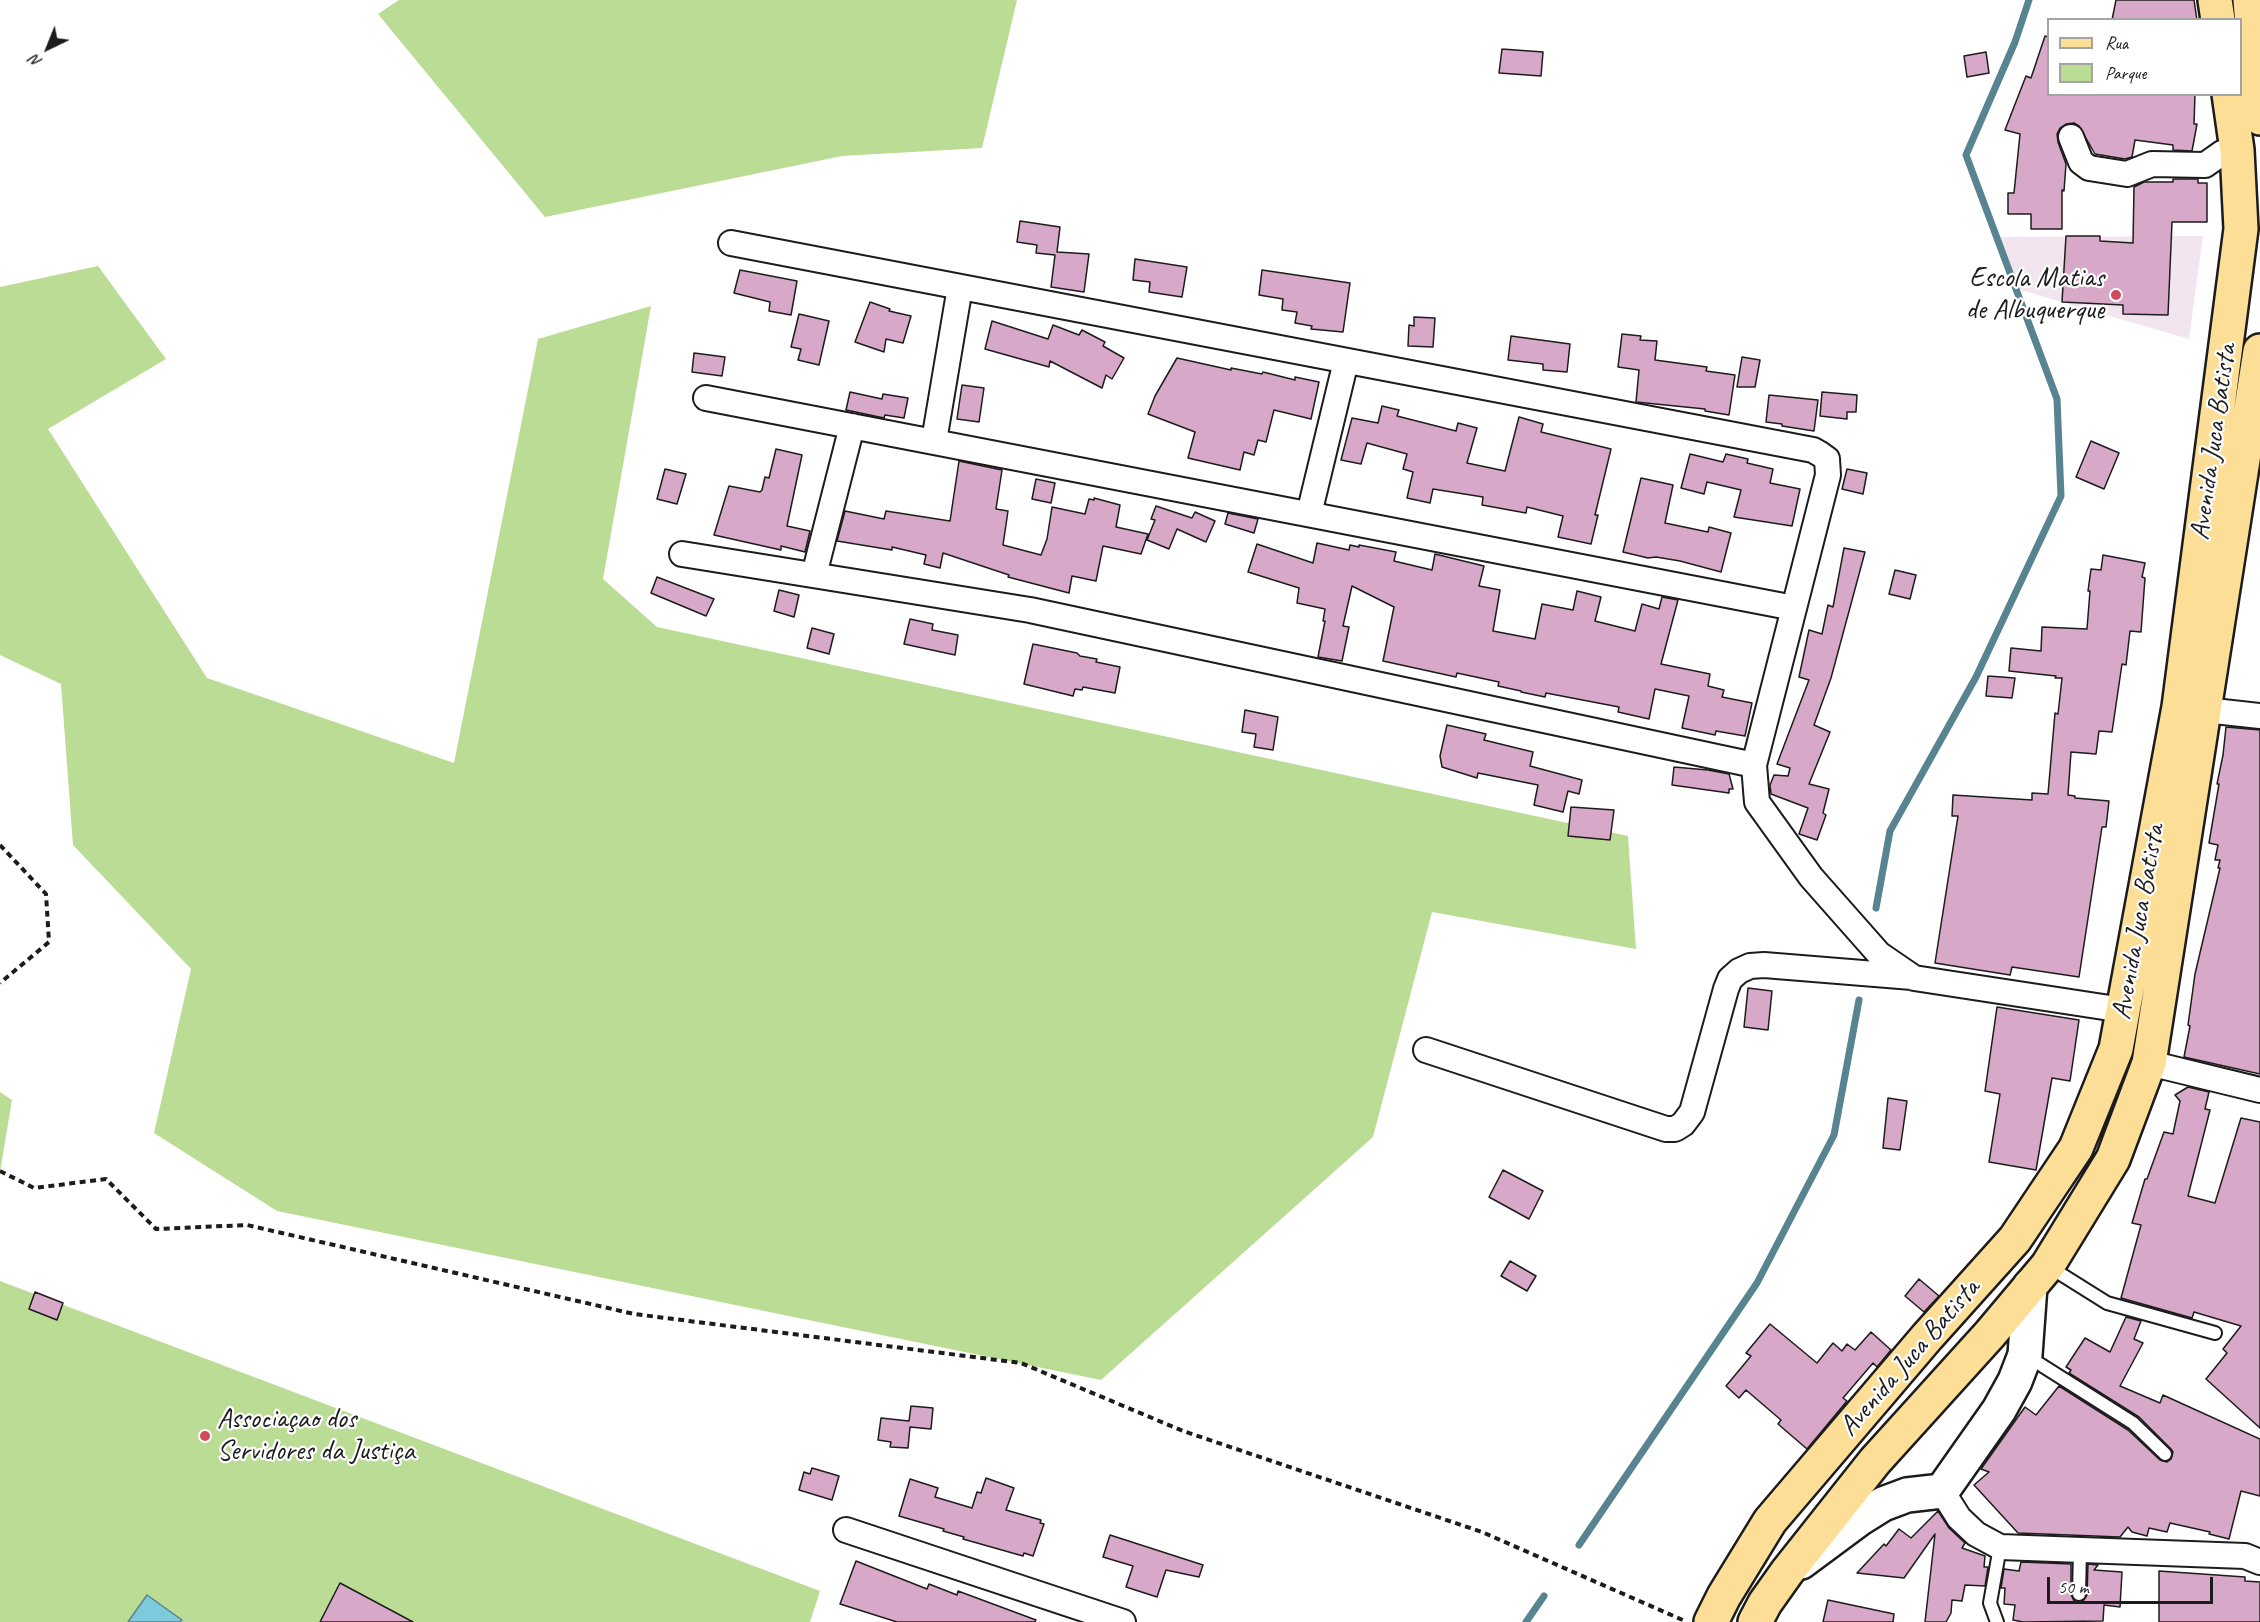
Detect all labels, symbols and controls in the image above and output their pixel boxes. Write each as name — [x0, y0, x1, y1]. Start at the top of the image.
north arrow — [18, 18, 78, 78]
legend — [2047, 18, 2242, 96]
text: Rua — [2105, 32, 2128, 54]
text: N — [25, 50, 46, 72]
text: Parque — [2105, 62, 2146, 84]
place label: Escola Matias de Albuquerque — [1966, 262, 2104, 328]
marker: Escola Matias de Albuquerque — [2109, 288, 2123, 302]
street label: Avenida Juca Batista — [2184, 342, 2244, 542]
street label: Avenida Juca Batista — [2105, 822, 2173, 1022]
street label: Avenida Juca Batista — [1833, 1273, 1987, 1443]
place label: Associaçao dos Servidores da Justiça — [217, 1403, 415, 1469]
marker: Associaçao dos Servidores da Justiça — [198, 1429, 212, 1443]
scale bar — [2050, 1565, 2216, 1603]
text: 50 m — [2058, 1576, 2089, 1598]

